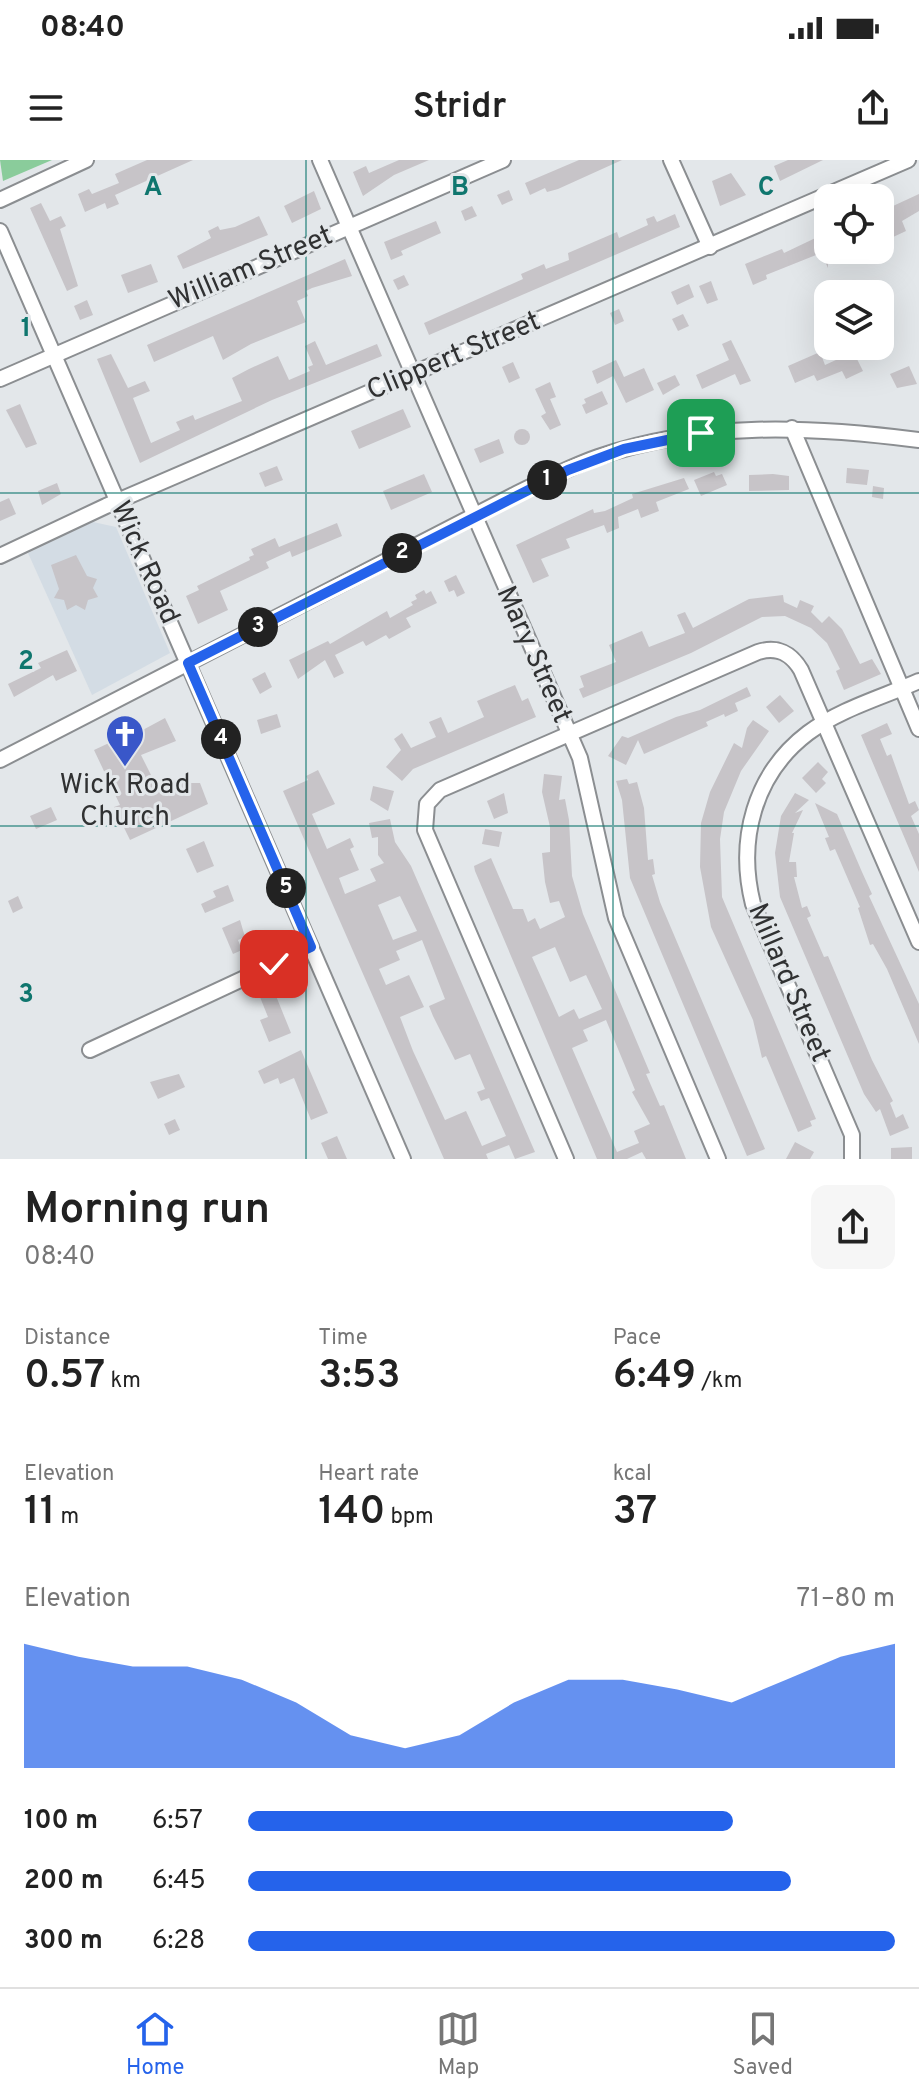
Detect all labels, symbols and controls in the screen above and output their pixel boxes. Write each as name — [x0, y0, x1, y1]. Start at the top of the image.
text: 08:40 — [40, 10, 125, 47]
text: Stridr — [413, 85, 506, 131]
icon: menu — [24, 86, 68, 130]
icon: share — [851, 86, 895, 130]
text: A — [144, 172, 162, 205]
text: B — [451, 172, 469, 205]
text: C — [758, 172, 774, 205]
map controls — [814, 184, 894, 360]
button: locate — [814, 184, 894, 264]
street label: William Street — [163, 218, 339, 320]
button: layers — [814, 280, 894, 360]
street label: Clippert Street — [362, 304, 546, 410]
text: 1 — [21, 313, 31, 346]
pin — [667, 399, 735, 467]
icon: arrive — [679, 411, 723, 455]
pin: 1 — [527, 460, 567, 500]
text: 1 — [543, 466, 551, 493]
street label: Wick Road — [101, 496, 187, 630]
pin: 2 — [382, 533, 422, 573]
text: 2 — [395, 539, 409, 566]
street label: Mary Street — [487, 581, 579, 729]
pin: 3 — [238, 607, 278, 647]
text: 3 — [251, 613, 265, 640]
text: 2 — [18, 646, 34, 679]
church icon: Wick Road Church — [104, 713, 146, 768]
pin: 4 — [201, 719, 241, 759]
text: 4 — [214, 725, 228, 752]
place label: Wick Road Church — [60, 768, 190, 836]
pin: 5 — [266, 868, 306, 908]
text: 5 — [279, 874, 293, 901]
street label: Millard Street — [738, 898, 838, 1068]
pin — [240, 930, 308, 998]
icon: check — [252, 942, 296, 986]
text: 3 — [18, 979, 34, 1012]
text: Morning run — [24, 1183, 270, 1239]
button: share — [811, 1185, 895, 1269]
text: 08:40 — [24, 1241, 95, 1274]
text: Distance — [24, 1325, 110, 1352]
text: Time — [318, 1325, 368, 1352]
text: Pace — [613, 1325, 661, 1352]
text: 0.57 — [24, 1352, 105, 1402]
text: 3:53 — [318, 1352, 400, 1402]
text: 6:49 — [613, 1352, 696, 1402]
text: km — [105, 1368, 141, 1395]
text: /km — [696, 1368, 742, 1395]
text: Elevation — [24, 1461, 114, 1488]
text: Heart rate — [318, 1461, 419, 1488]
text: kcal — [613, 1461, 652, 1488]
text: 11 — [24, 1488, 55, 1538]
text: 140 — [318, 1488, 385, 1538]
text: 37 — [613, 1488, 657, 1538]
text: m — [55, 1504, 79, 1531]
text: bpm — [385, 1504, 434, 1531]
text: Elevation — [24, 1583, 131, 1616]
text: 71–80 m — [796, 1583, 895, 1616]
text: 100 m — [24, 1805, 98, 1838]
text: 6:57 — [152, 1805, 203, 1838]
text: 200 m — [24, 1865, 103, 1898]
text: 6:45 — [152, 1865, 206, 1898]
text: 300 m — [24, 1925, 103, 1958]
text: 6:28 — [152, 1925, 205, 1958]
tab: Home — [126, 2007, 184, 2082]
tab: Map — [436, 2007, 480, 2082]
tab: Saved — [733, 2007, 793, 2082]

